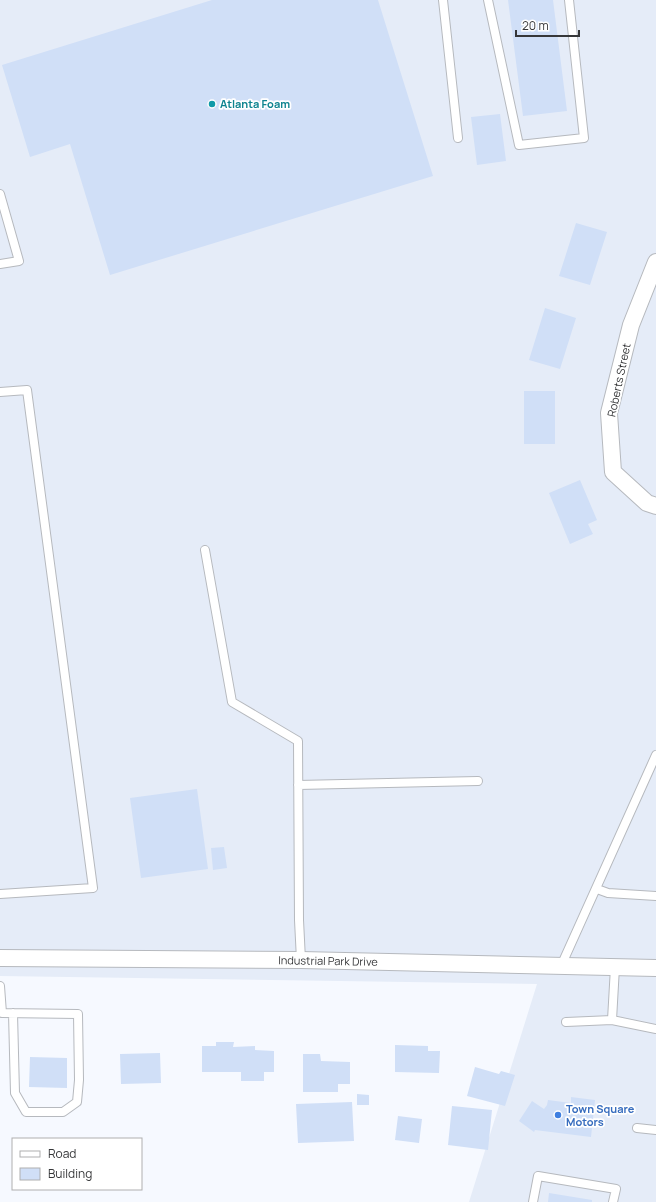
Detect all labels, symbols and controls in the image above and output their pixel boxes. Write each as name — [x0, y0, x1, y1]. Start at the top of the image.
scale bar — [516, 12, 579, 38]
text: 20 m — [522, 17, 549, 34]
place label: Atlanta Foam — [220, 96, 290, 111]
marker: Atlanta Foam — [207, 99, 217, 109]
street label: Roberts Street — [603, 342, 634, 418]
street label: Industrial Park Drive — [278, 952, 378, 969]
place label: Town Square Motors — [566, 1101, 635, 1129]
marker: Town Square Motors — [553, 1110, 563, 1120]
legend — [12, 1138, 142, 1190]
text: Road — [48, 1145, 76, 1162]
text: Building — [48, 1165, 92, 1182]

